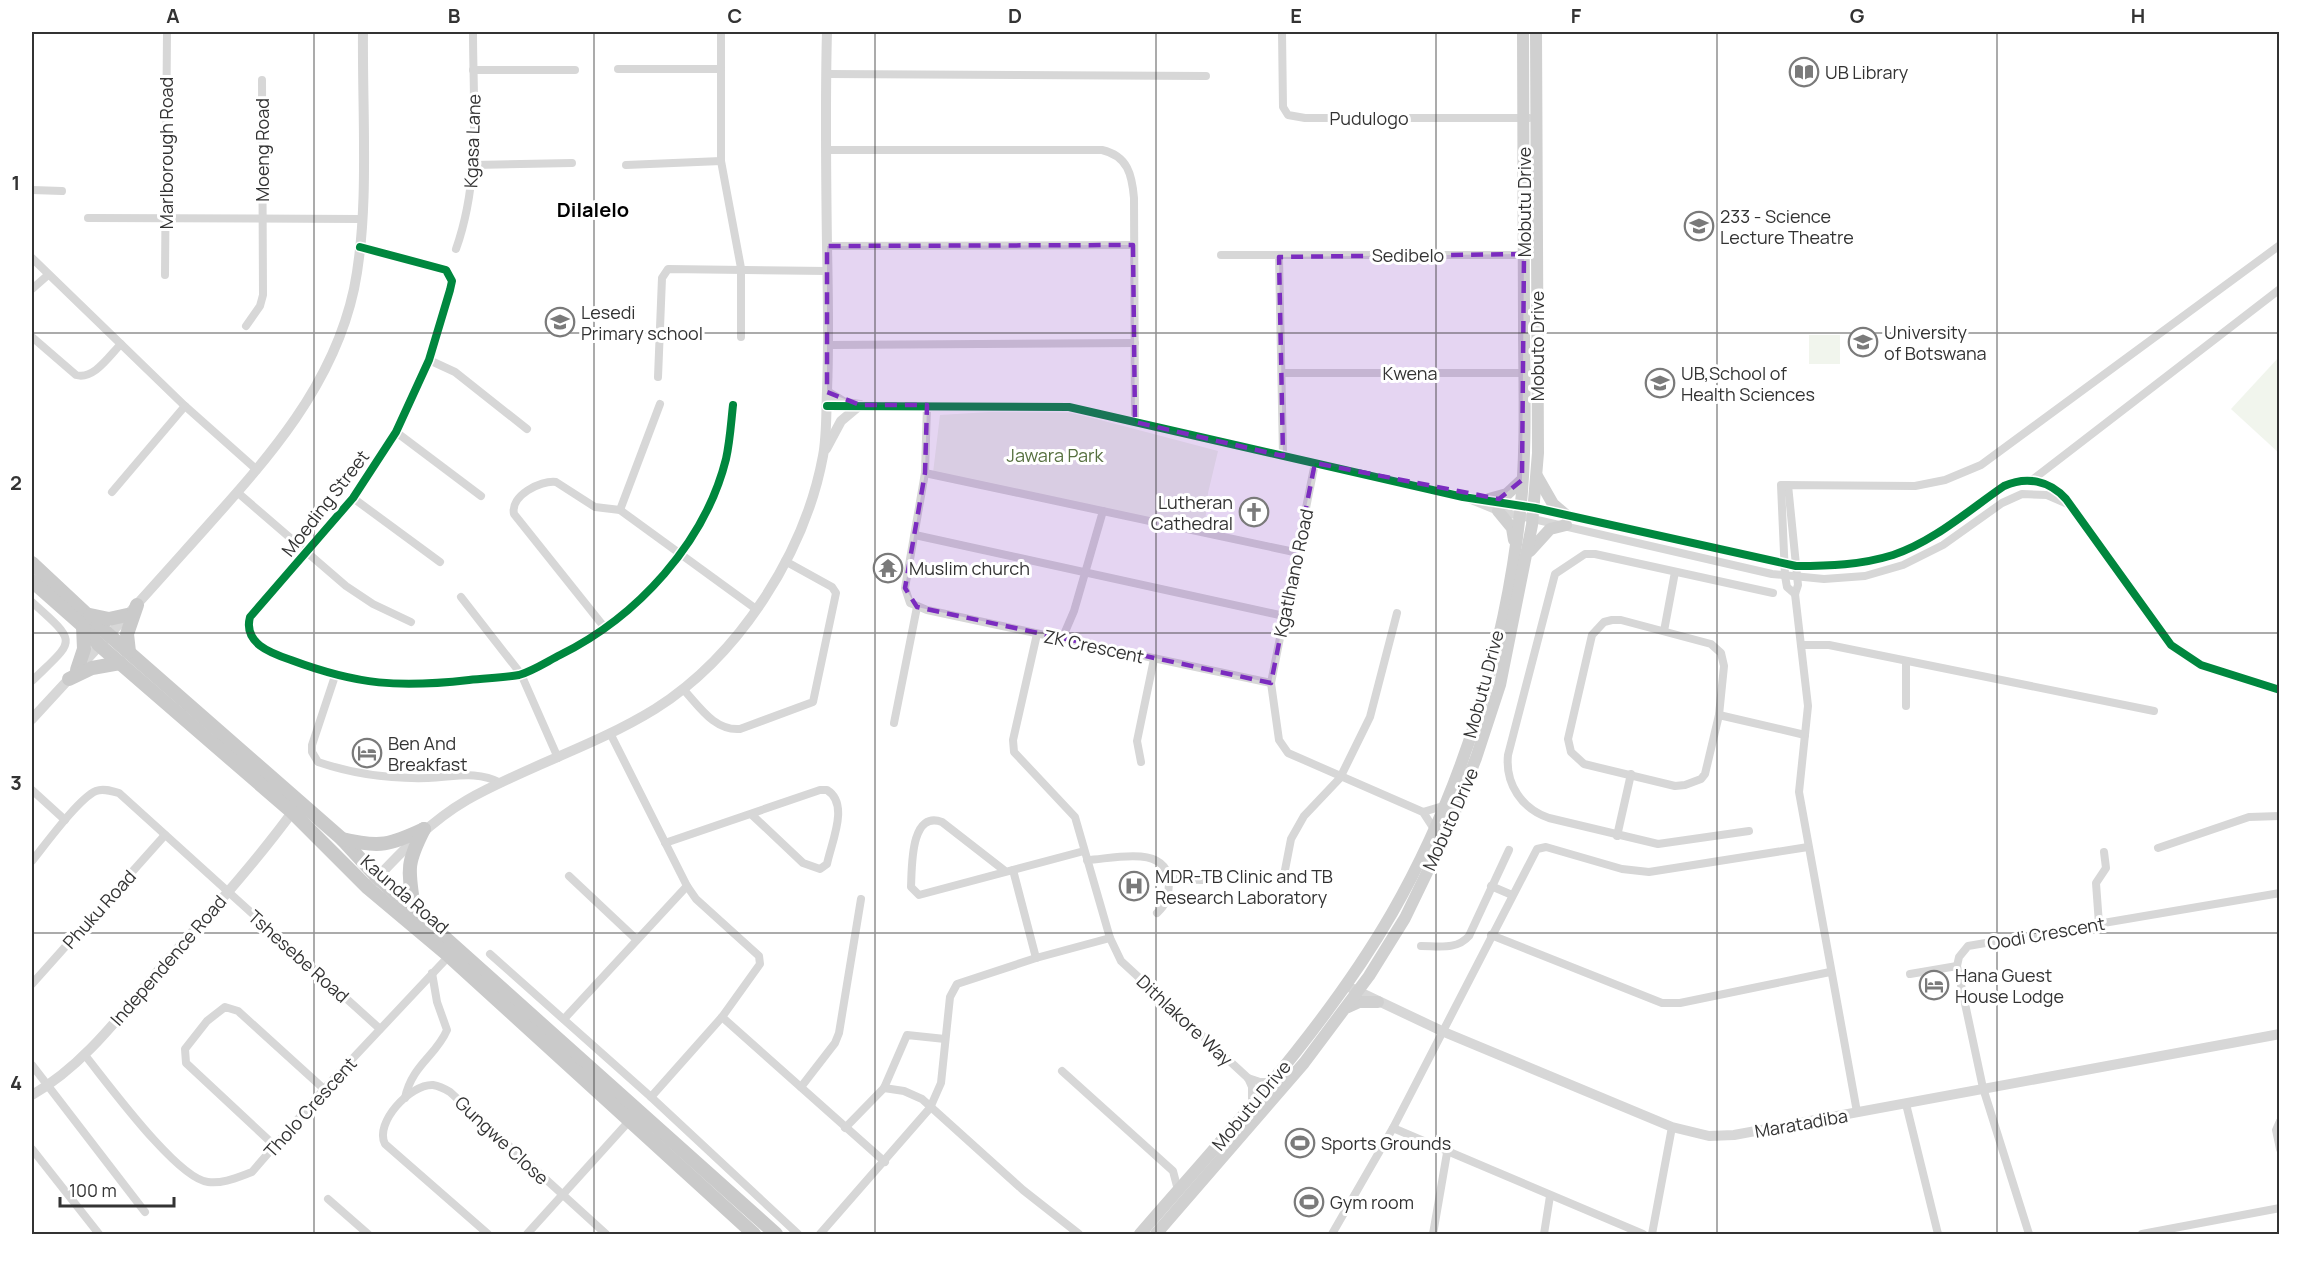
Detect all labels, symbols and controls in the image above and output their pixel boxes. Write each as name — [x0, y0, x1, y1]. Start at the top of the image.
text: A — [166, 2, 180, 29]
text: B — [448, 2, 461, 29]
text: C — [728, 2, 742, 29]
text: D — [1008, 2, 1022, 29]
text: E — [1290, 2, 1302, 29]
text: F — [1571, 2, 1582, 29]
text: G — [1850, 2, 1865, 29]
text: H — [2131, 2, 2145, 29]
library icon: UB Library — [1788, 56, 1820, 88]
place label: UB Library — [1825, 60, 1909, 84]
street label: Marlborough Road — [154, 77, 178, 229]
street label: Kgasa Lane — [458, 94, 486, 188]
street label: Moeng Road — [250, 98, 274, 202]
street label: Pudulogo — [1329, 106, 1409, 130]
street label: Mobutu Drive — [1512, 147, 1536, 257]
text: 1 — [12, 169, 20, 196]
district label: Dilalelo — [557, 196, 629, 223]
place label: 233 - Science Lecture Theatre — [1720, 204, 1854, 249]
school or university icon: 233 - Science Lecture Theatre — [1683, 210, 1715, 242]
street label: Sedibelo — [1372, 243, 1444, 267]
street label: Mobuto Drive — [1525, 291, 1549, 401]
place label: Lesedi Primary school — [581, 300, 703, 345]
school or university icon: Lesedi Primary school — [544, 306, 576, 338]
place label: University of Botswana — [1884, 320, 1987, 365]
school or university icon: University of Botswana — [1847, 326, 1879, 358]
street label: Kwena — [1382, 361, 1438, 385]
place label: UB,School of Health Sciences — [1681, 361, 1815, 406]
school or university icon: UB,School of Health Sciences — [1644, 367, 1676, 399]
park label: Jawara Park — [1007, 443, 1104, 467]
street label: Moeding Street — [276, 445, 374, 561]
text: 2 — [10, 469, 22, 496]
place label: Lutheran Cathedral — [1151, 490, 1233, 535]
church icon: Lutheran Cathedral — [1238, 496, 1270, 528]
street label: Kgatlhano Road — [1268, 507, 1318, 639]
temple icon: Muslim church — [872, 552, 904, 584]
place label: Muslim church — [909, 556, 1030, 580]
street label: ZK Crescent — [1042, 624, 1146, 668]
street label: Mobutu Drive — [1457, 627, 1509, 741]
place label: Ben And Breakfast — [388, 731, 467, 776]
hotel icon: Ben And Breakfast — [351, 737, 383, 769]
street label: Mobuto Drive — [1417, 764, 1483, 874]
text: 3 — [10, 769, 22, 796]
street label: Kaunda Road — [356, 849, 454, 939]
place label: MDR-TB Clinic and TB Research Laboratory — [1155, 864, 1333, 909]
street label: Phuku Road — [57, 865, 141, 953]
hospital icon: MDR-TB Clinic and TB Research Laboratory — [1118, 870, 1150, 902]
street label: Independence Road — [105, 890, 231, 1030]
street label: Tshesebe Road — [244, 904, 354, 1008]
street label: Oodi Crescent — [1985, 911, 2107, 955]
place label: Hana Guest House Lodge — [1955, 963, 2064, 1008]
street label: Dithlakore Way — [1132, 969, 1239, 1071]
hotel icon: Hana Guest House Lodge — [1918, 969, 1950, 1001]
street label: Tholo Crescent — [258, 1052, 362, 1162]
street label: Mobutu Drive — [1206, 1055, 1296, 1155]
text: 4 — [10, 1069, 22, 1096]
street label: Gungwe Close — [450, 1090, 554, 1190]
street label: Maratadiba — [1753, 1103, 1849, 1143]
sports icon: Sports Grounds — [1284, 1127, 1316, 1159]
place label: Sports Grounds — [1321, 1131, 1451, 1155]
scale bar — [60, 1170, 174, 1208]
text: 100 m — [69, 1178, 117, 1202]
sports icon: Gym room — [1293, 1186, 1325, 1218]
place label: Gym room — [1330, 1190, 1414, 1214]

